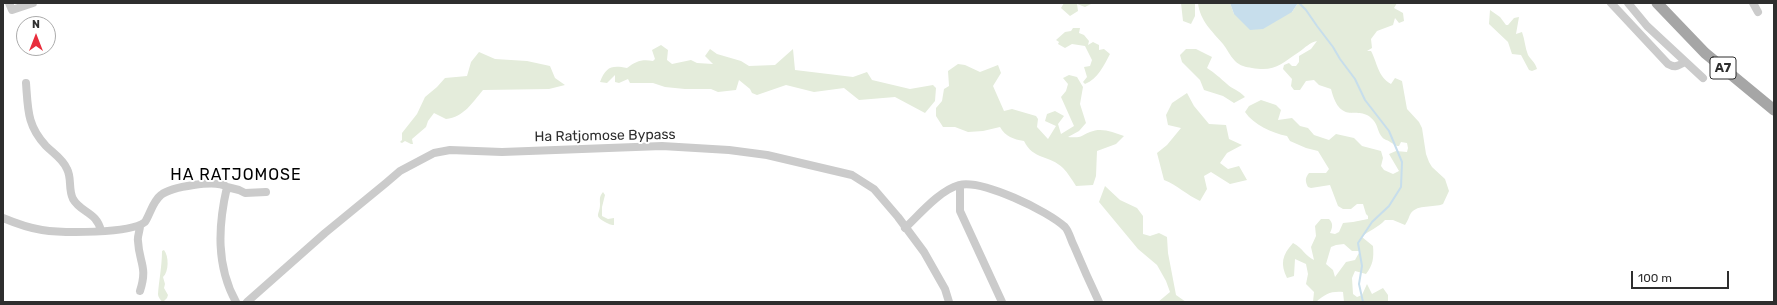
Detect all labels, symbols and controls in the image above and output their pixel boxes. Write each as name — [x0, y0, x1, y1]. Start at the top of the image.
north arrow — [16, 16, 56, 56]
text: N — [32, 18, 40, 31]
road number: A7 — [1710, 57, 1736, 79]
street label: Ha Ratjomose Bypass — [534, 126, 676, 146]
district label: HA RATJOMOSE — [170, 165, 302, 185]
scale bar — [1633, 263, 1731, 289]
text: 100 m — [1638, 271, 1672, 285]

